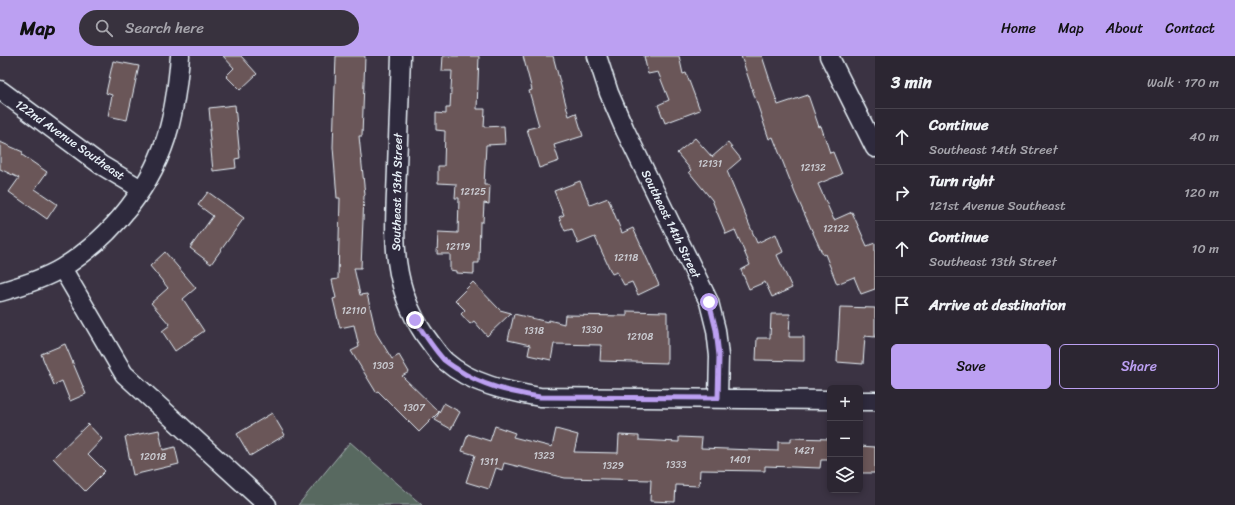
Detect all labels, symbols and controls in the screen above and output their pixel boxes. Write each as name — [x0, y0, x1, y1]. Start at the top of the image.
search box — [79, 10, 359, 46]
text: Map — [20, 12, 55, 45]
text: Search here — [125, 15, 204, 41]
text: Home — [1001, 16, 1036, 41]
text: Map — [1058, 16, 1084, 41]
text: About — [1106, 16, 1143, 41]
text: Contact — [1165, 16, 1215, 41]
icon: search — [93, 17, 115, 39]
text: 3 min — [891, 67, 932, 97]
text: Walk · 170 m — [1147, 71, 1219, 94]
street label: 122nd Avenue Southeast — [10, 94, 130, 186]
text: Continue — [929, 112, 989, 138]
text: 40 m — [1189, 125, 1219, 148]
icon: ahead — [891, 126, 913, 148]
street label: Southeast 13th Street — [385, 132, 409, 251]
text: Southeast 14th Street — [929, 138, 1058, 161]
house number: 12131 — [698, 155, 722, 173]
house number: 12132 — [800, 159, 826, 177]
street label: Southeast 14th Street — [635, 166, 707, 283]
text: Turn right — [929, 168, 994, 194]
text: 120 m — [1184, 181, 1219, 204]
icon: right — [891, 182, 913, 204]
house number: 12125 — [460, 183, 486, 201]
text: 121st Avenue Southeast — [929, 194, 1066, 217]
house number: 12122 — [823, 220, 849, 238]
text: Continue — [929, 224, 989, 250]
text: 10 m — [1192, 237, 1219, 260]
house number: 12119 — [446, 238, 470, 256]
icon: ahead — [891, 238, 913, 260]
house number: 12118 — [614, 249, 638, 267]
text: Southeast 13th Street — [929, 250, 1057, 273]
text: Arrive at destination — [929, 292, 1066, 318]
route start — [700, 293, 718, 311]
icon: arrive — [891, 294, 913, 316]
house number: 12110 — [342, 302, 366, 320]
route end — [406, 311, 424, 329]
house number: 1330 — [581, 321, 603, 339]
house number: 1318 — [524, 322, 544, 340]
house number: 12108 — [627, 328, 653, 346]
button: Save — [891, 344, 1051, 389]
button: Share — [1059, 344, 1219, 389]
house number: 1303 — [372, 357, 394, 375]
map controls — [827, 385, 863, 493]
button: + — [827, 385, 863, 421]
house number: 1307 — [403, 399, 426, 417]
button: − — [827, 421, 863, 457]
house number: 1421 — [794, 442, 814, 460]
house number: 1323 — [533, 447, 555, 465]
house number: 12018 — [140, 448, 166, 466]
house number: 1401 — [729, 451, 751, 469]
house number: 1311 — [480, 453, 498, 471]
house number: 1333 — [666, 456, 687, 474]
house number: 1329 — [602, 457, 624, 475]
button: layers — [827, 457, 863, 493]

